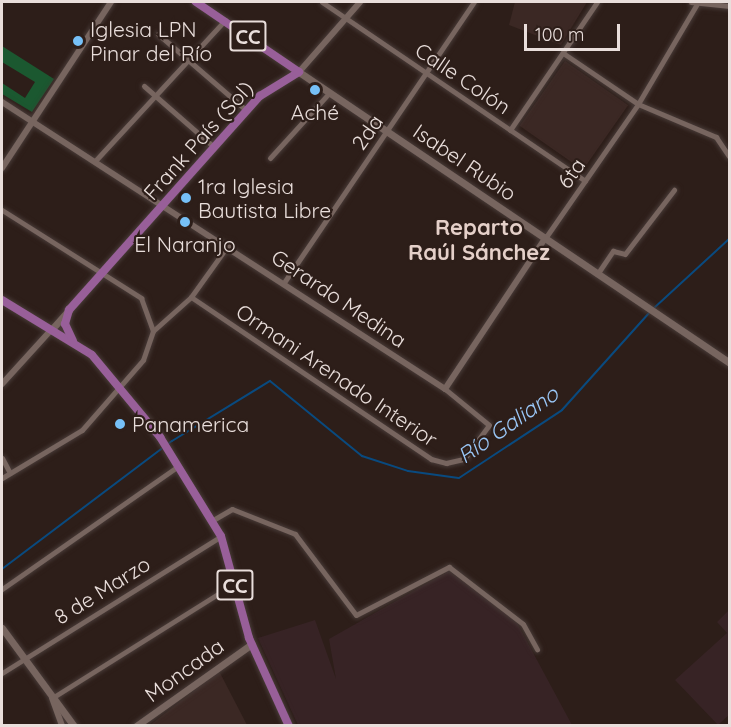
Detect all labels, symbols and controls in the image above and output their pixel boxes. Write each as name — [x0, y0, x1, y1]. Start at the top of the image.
scale bar — [527, 12, 623, 50]
place label: Iglesia LPN Pinar del Río — [90, 16, 212, 66]
road number: CC — [228, 19, 268, 53]
text: 100 m — [535, 23, 584, 46]
marker: Iglesia LPN Pinar del Río — [71, 34, 85, 48]
street label: Calle Colón — [411, 37, 515, 119]
street label: Frank País (Sol) — [138, 75, 258, 205]
marker: Aché — [308, 83, 322, 97]
place label: Aché — [291, 99, 339, 125]
street label: 2da — [346, 110, 388, 154]
street label: Isabel Rubio — [409, 118, 521, 206]
street label: 6ta — [552, 153, 590, 193]
place label: 1ra Iglesia Bautista Libre — [198, 173, 331, 223]
marker: 1ra Iglesia Bautista Libre — [179, 191, 193, 205]
district label: Reparto Raúl Sánchez — [408, 214, 550, 266]
marker: El Naranjo — [178, 215, 192, 229]
place label: El Naranjo — [134, 231, 236, 257]
street label: Gerardo Medina — [267, 244, 411, 352]
street label: Ormani Arenado Interior — [232, 298, 442, 452]
water label: Río Galiano — [453, 381, 563, 469]
place label: Panamerica — [132, 411, 249, 437]
marker: Panamerica — [113, 417, 127, 431]
street label: 8 de Marzo — [49, 551, 155, 629]
road number: CC — [216, 568, 254, 602]
street label: Moncada — [140, 633, 228, 707]

